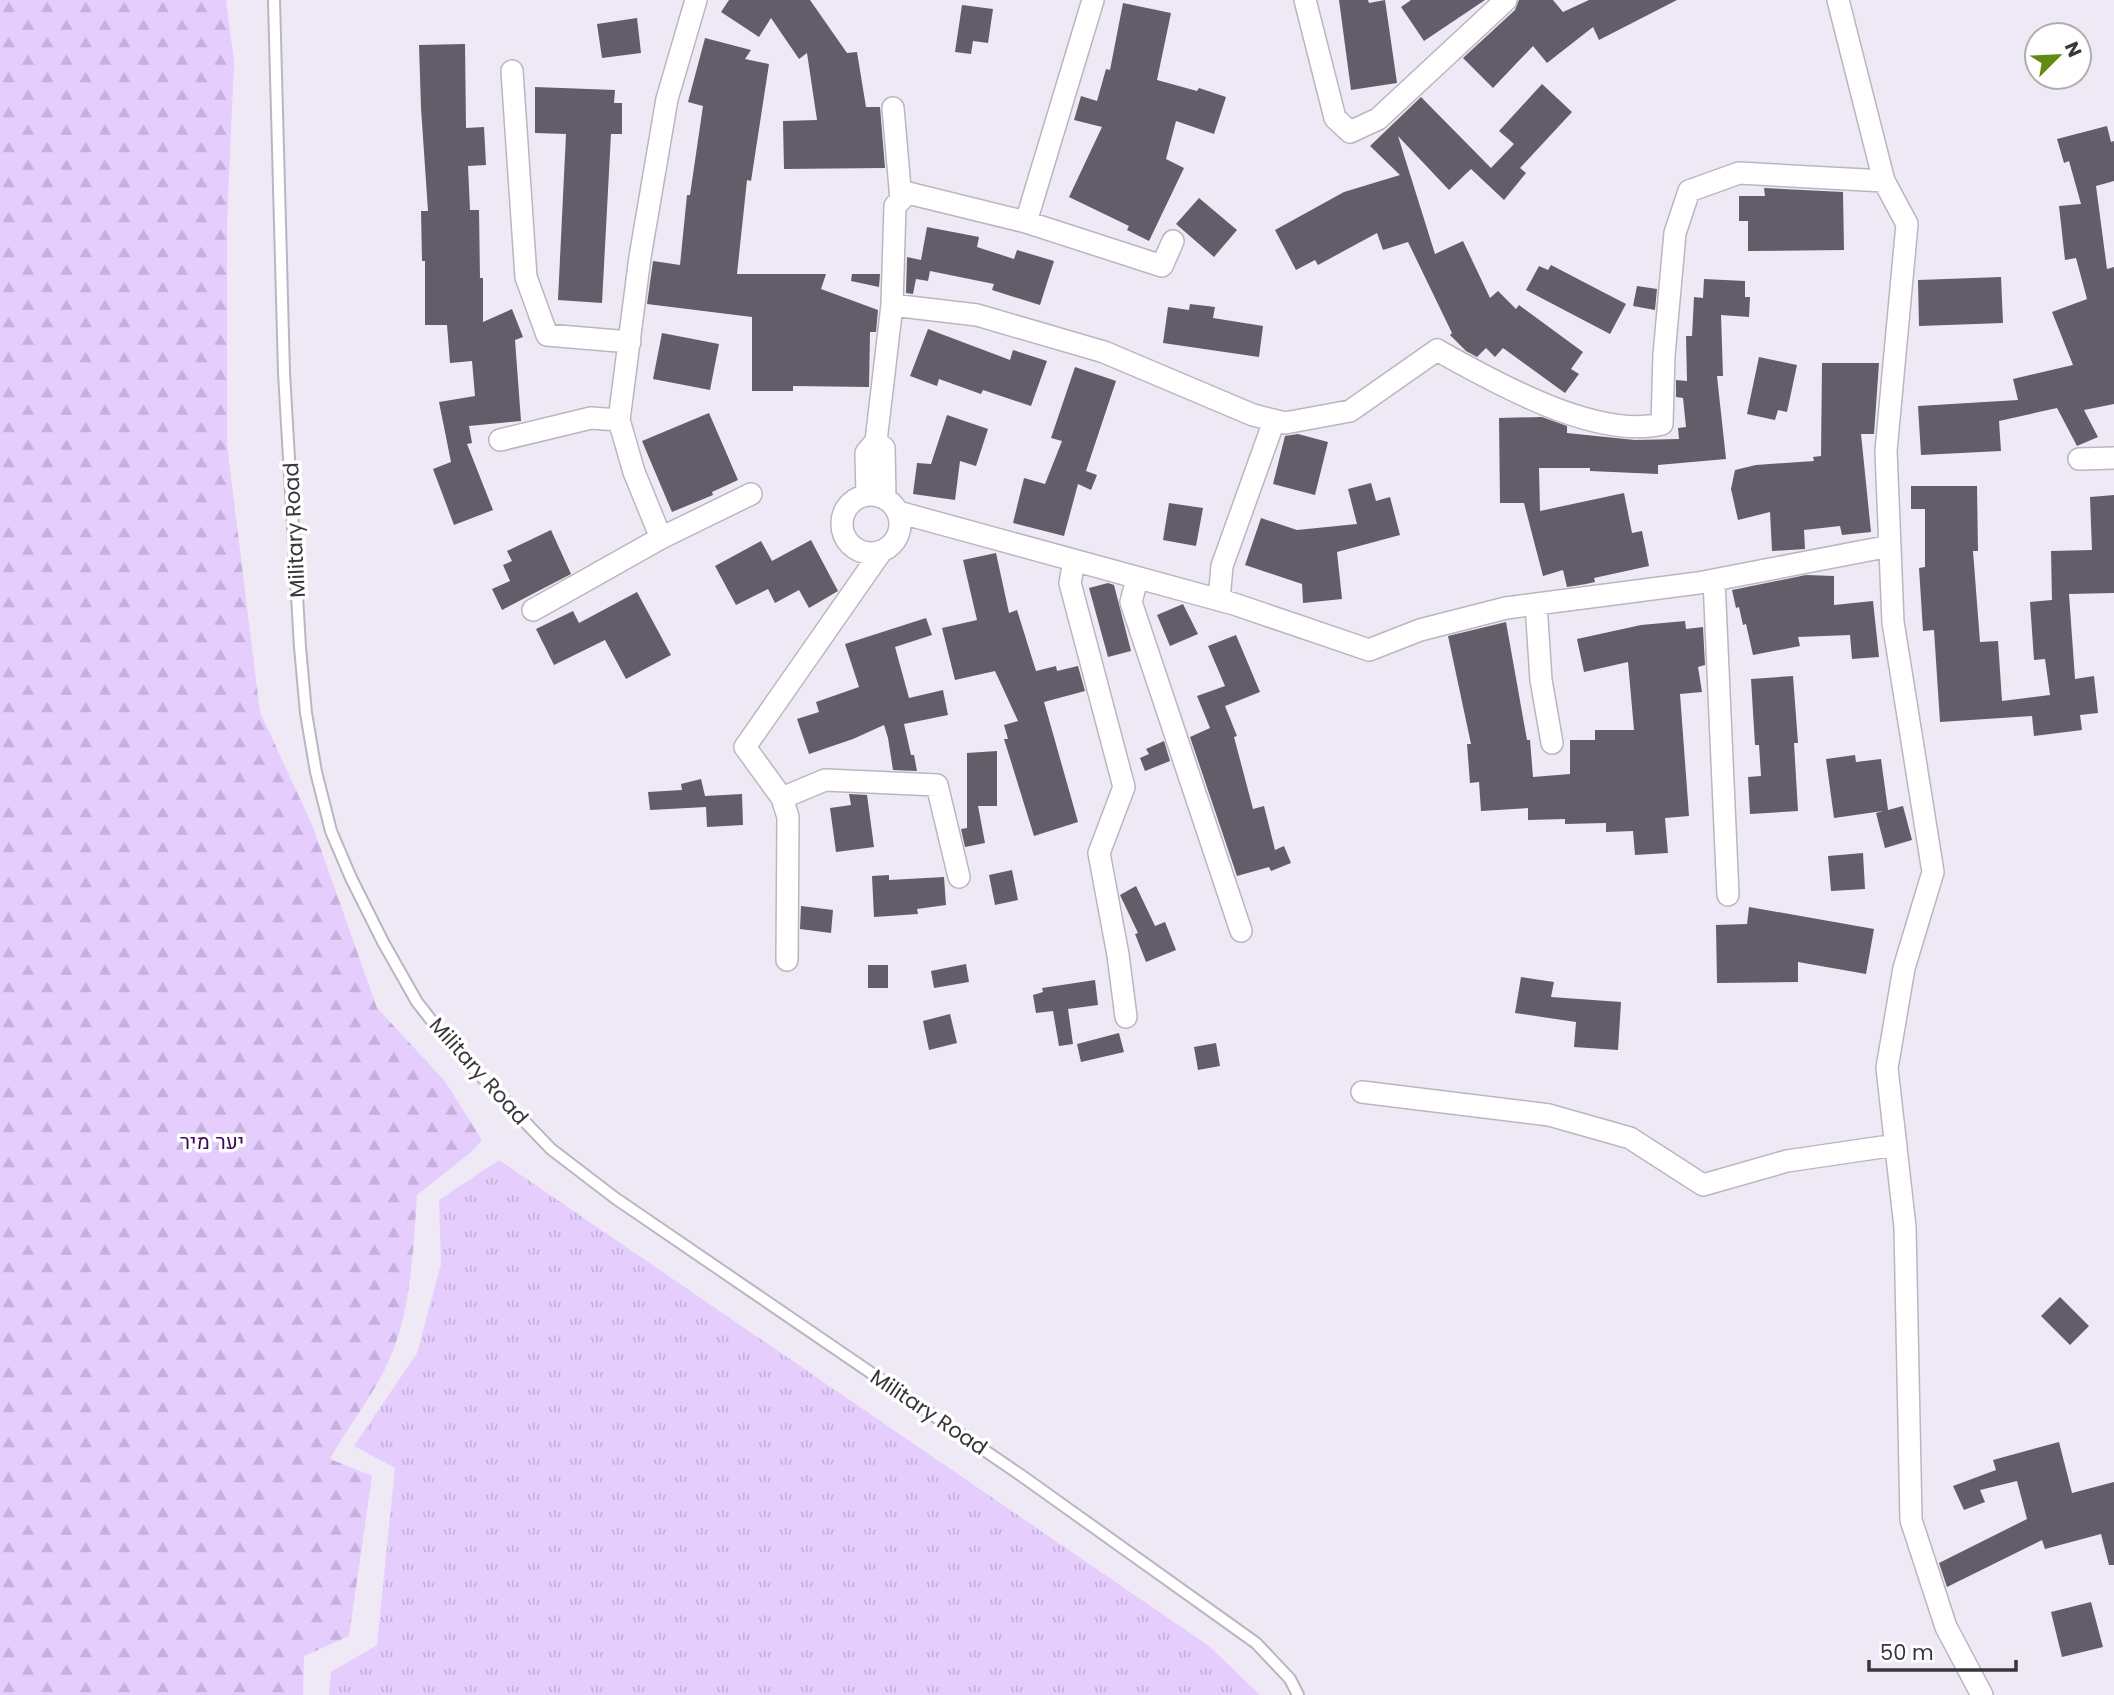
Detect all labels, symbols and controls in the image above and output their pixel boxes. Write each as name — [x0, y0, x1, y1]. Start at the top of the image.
north arrow — [2023, 21, 2093, 91]
text: N — [2058, 37, 2088, 61]
street label: Military Road — [276, 462, 312, 598]
street label: Military Road — [423, 1011, 535, 1131]
park label: יער מיר — [180, 1127, 244, 1156]
street label: Military Road — [865, 1362, 993, 1462]
scale bar — [1869, 1628, 2016, 1672]
text: 50 m — [1880, 1638, 1934, 1667]

